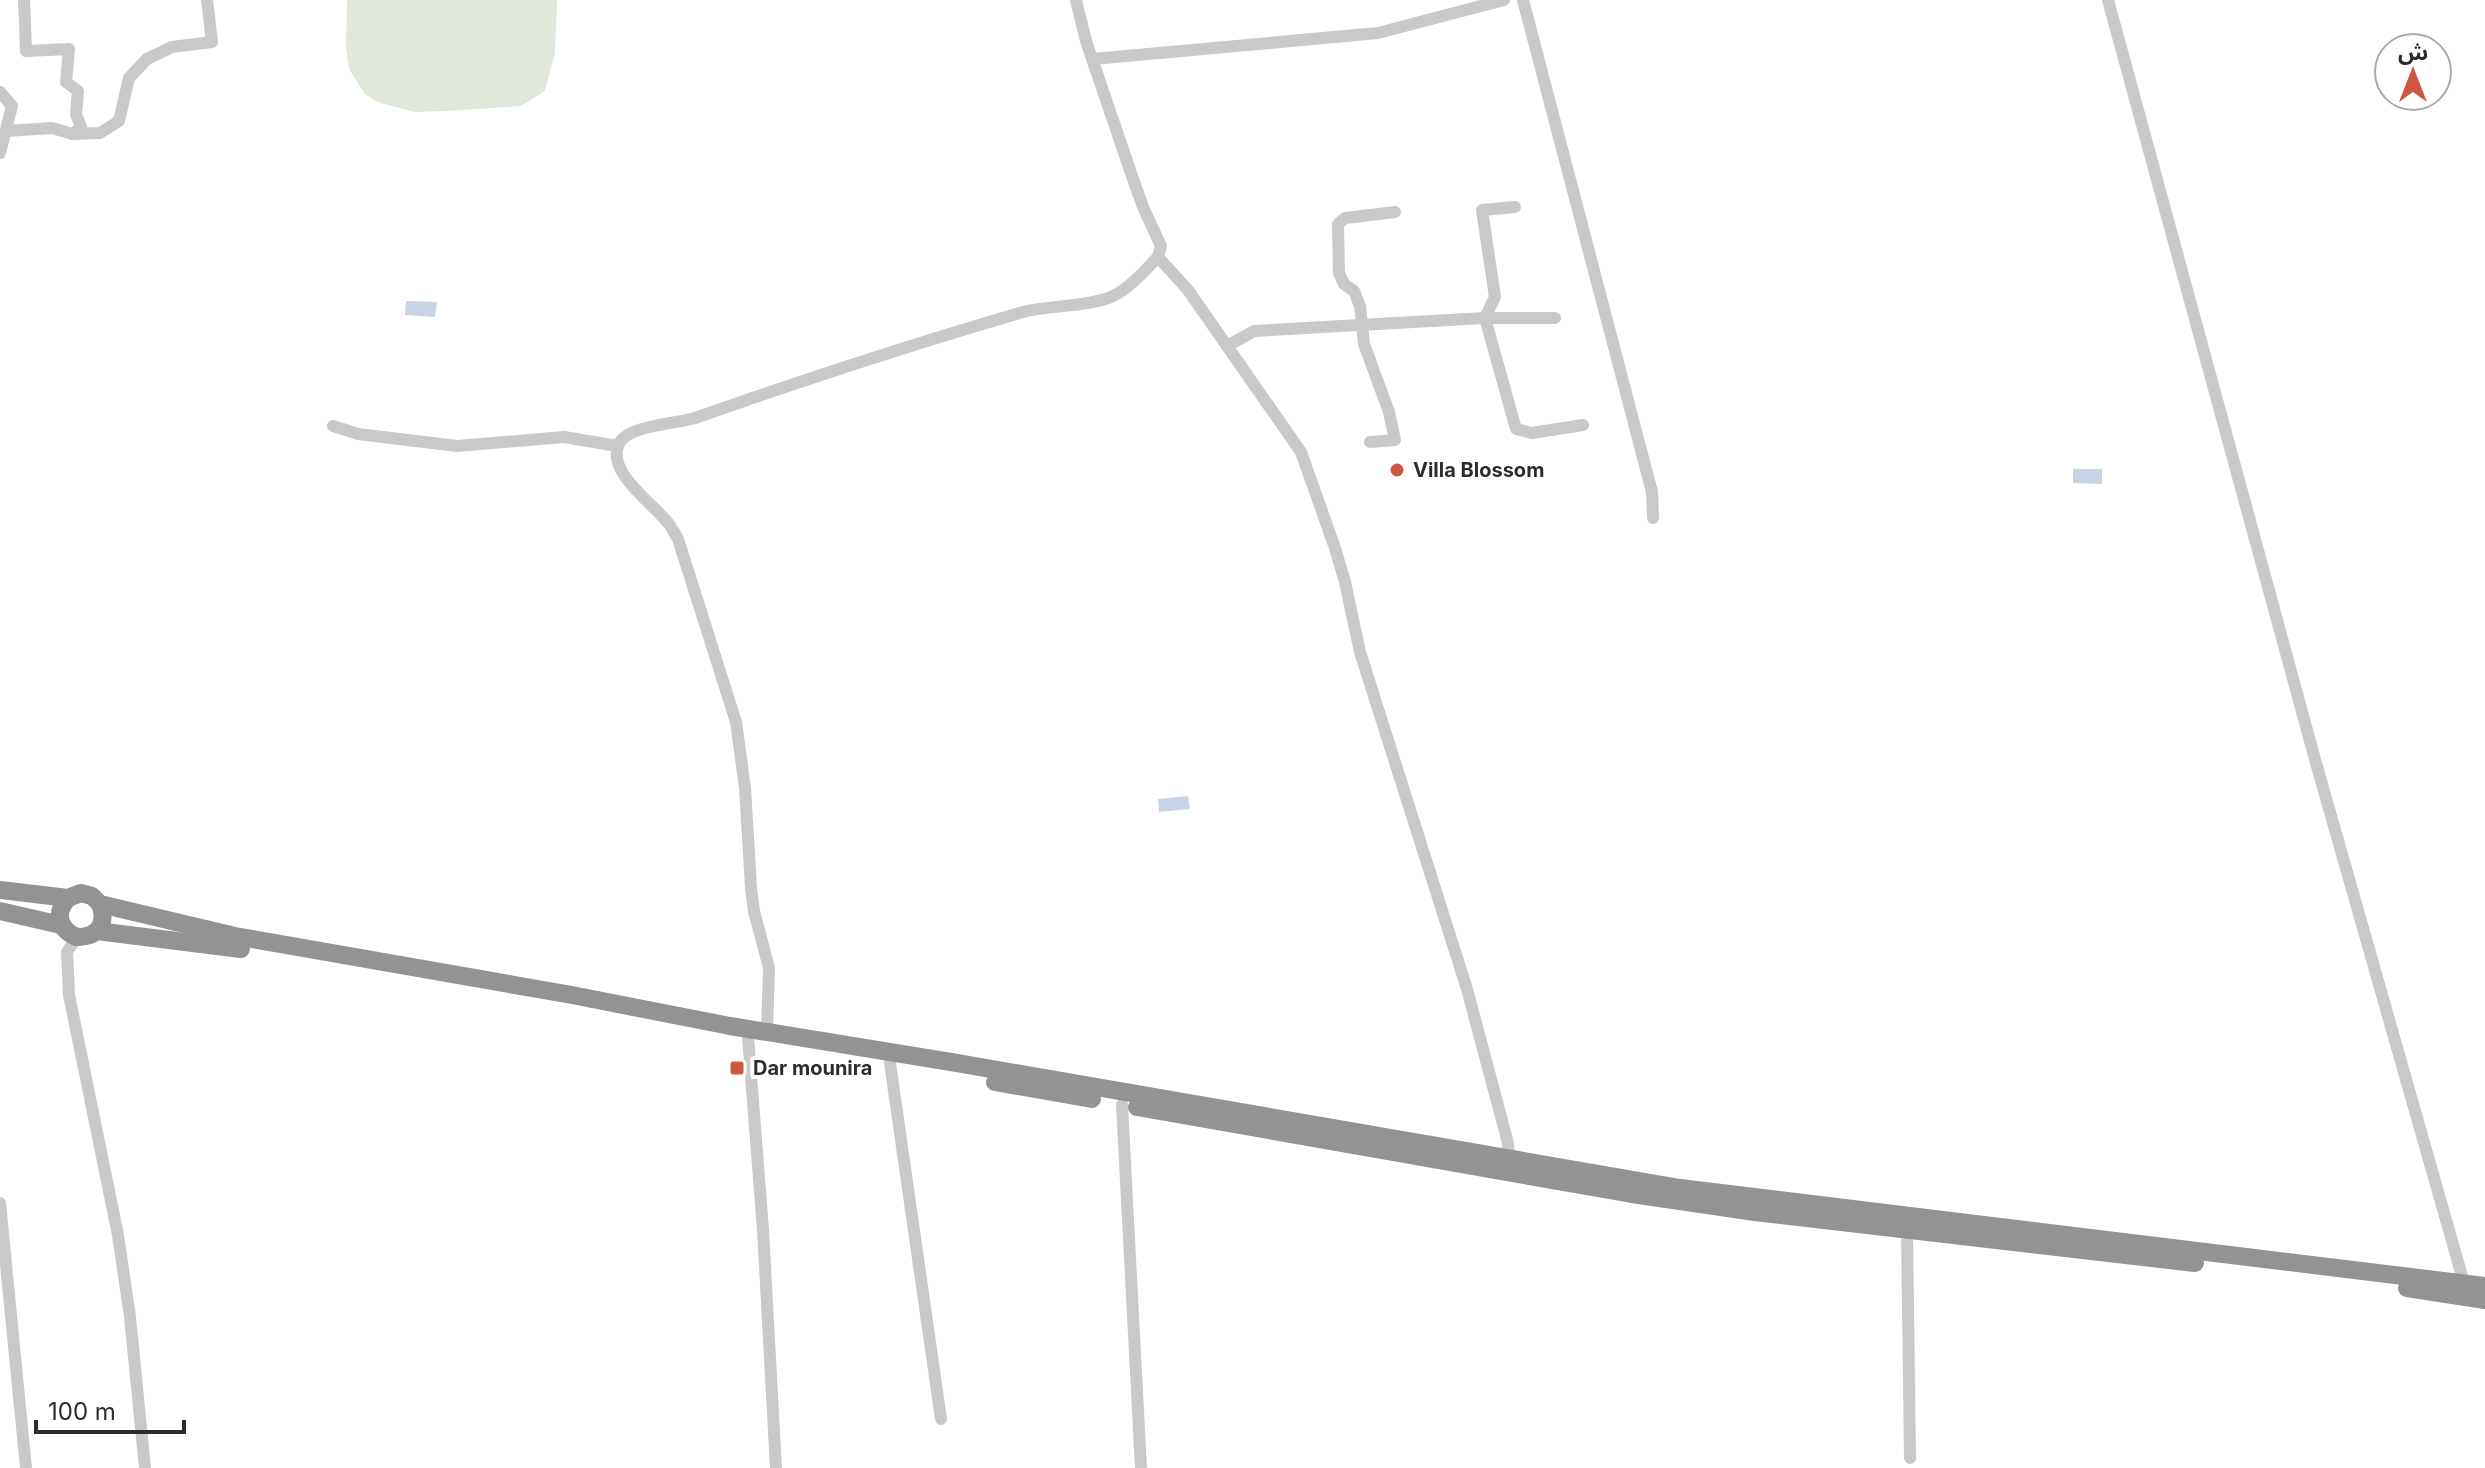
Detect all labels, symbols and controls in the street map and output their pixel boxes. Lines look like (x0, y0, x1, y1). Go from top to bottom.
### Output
north arrow (2373, 32, 2453, 112)
text: ش (2398, 39, 2428, 65)
place label: Villa Blossom (1413, 458, 1544, 482)
marker: Villa Blossom (1388, 461, 1406, 479)
place label: Dar mounira (753, 1056, 872, 1080)
marker: Dar mounira (728, 1059, 746, 1077)
scale bar (36, 1384, 184, 1434)
text: 100 m (48, 1397, 116, 1426)

